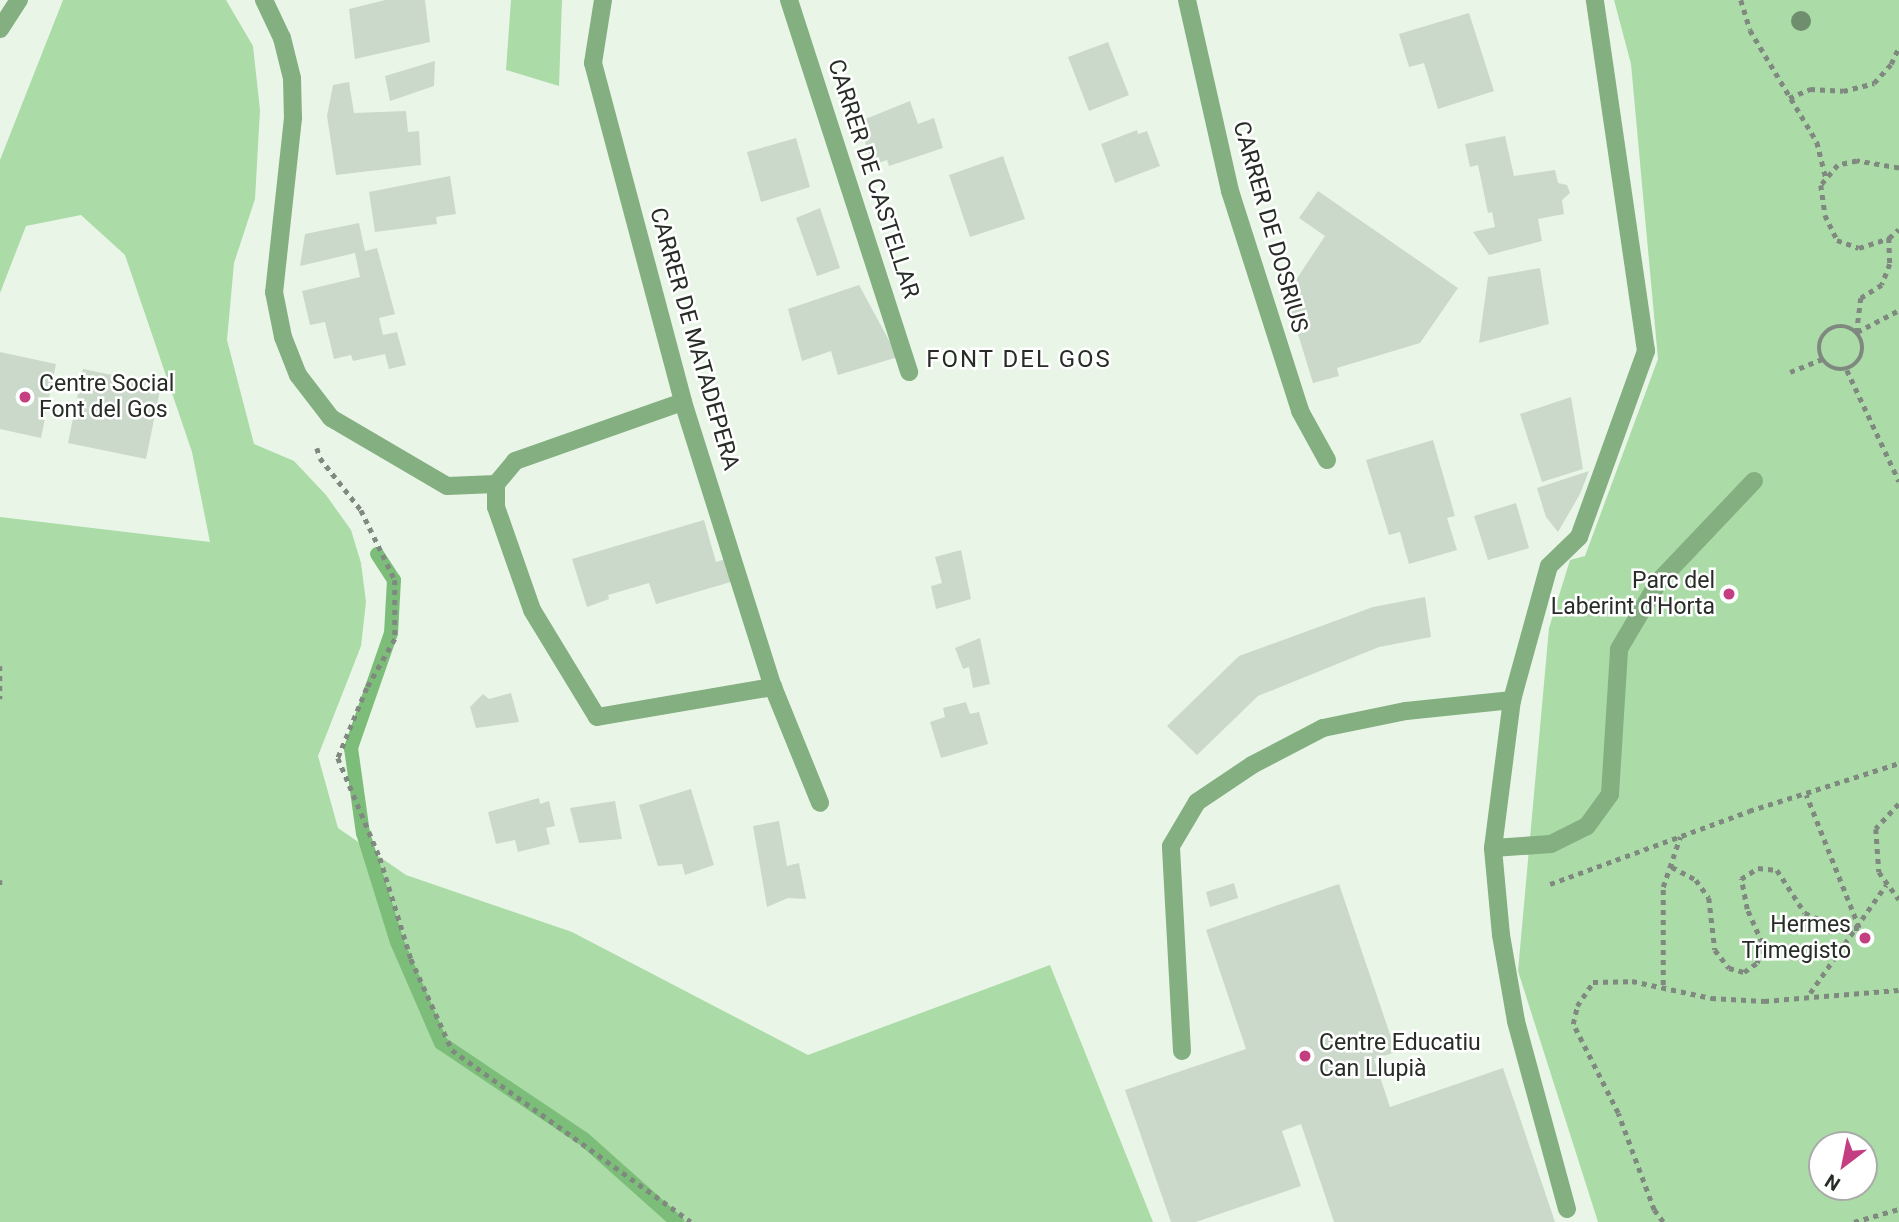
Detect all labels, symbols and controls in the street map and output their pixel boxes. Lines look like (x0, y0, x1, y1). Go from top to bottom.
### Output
street label: CARRER DE CASTELLAR (821, 56, 925, 302)
street label: CARRER DE DOSRIUS (1227, 118, 1313, 336)
street label: CARRER DE MATADEPERA (643, 205, 745, 473)
district label: FONT DEL GOS (927, 346, 1111, 374)
place label: Centre Social Font del Gos (39, 370, 174, 424)
marker: Centre Social Font del Gos (17, 389, 33, 405)
place label: Parc del Laberint d'Horta (1551, 567, 1715, 621)
marker: Parc del Laberint d'Horta (1721, 586, 1737, 602)
place label: Hermes Trimegisto (1742, 911, 1851, 965)
marker: Hermes Trimegisto (1857, 930, 1873, 946)
place label: Centre Educatiu Can Llupià (1319, 1029, 1481, 1083)
marker: Centre Educatiu Can Llupià (1297, 1048, 1313, 1064)
north arrow (1808, 1131, 1878, 1201)
text: N (1821, 1169, 1844, 1196)

